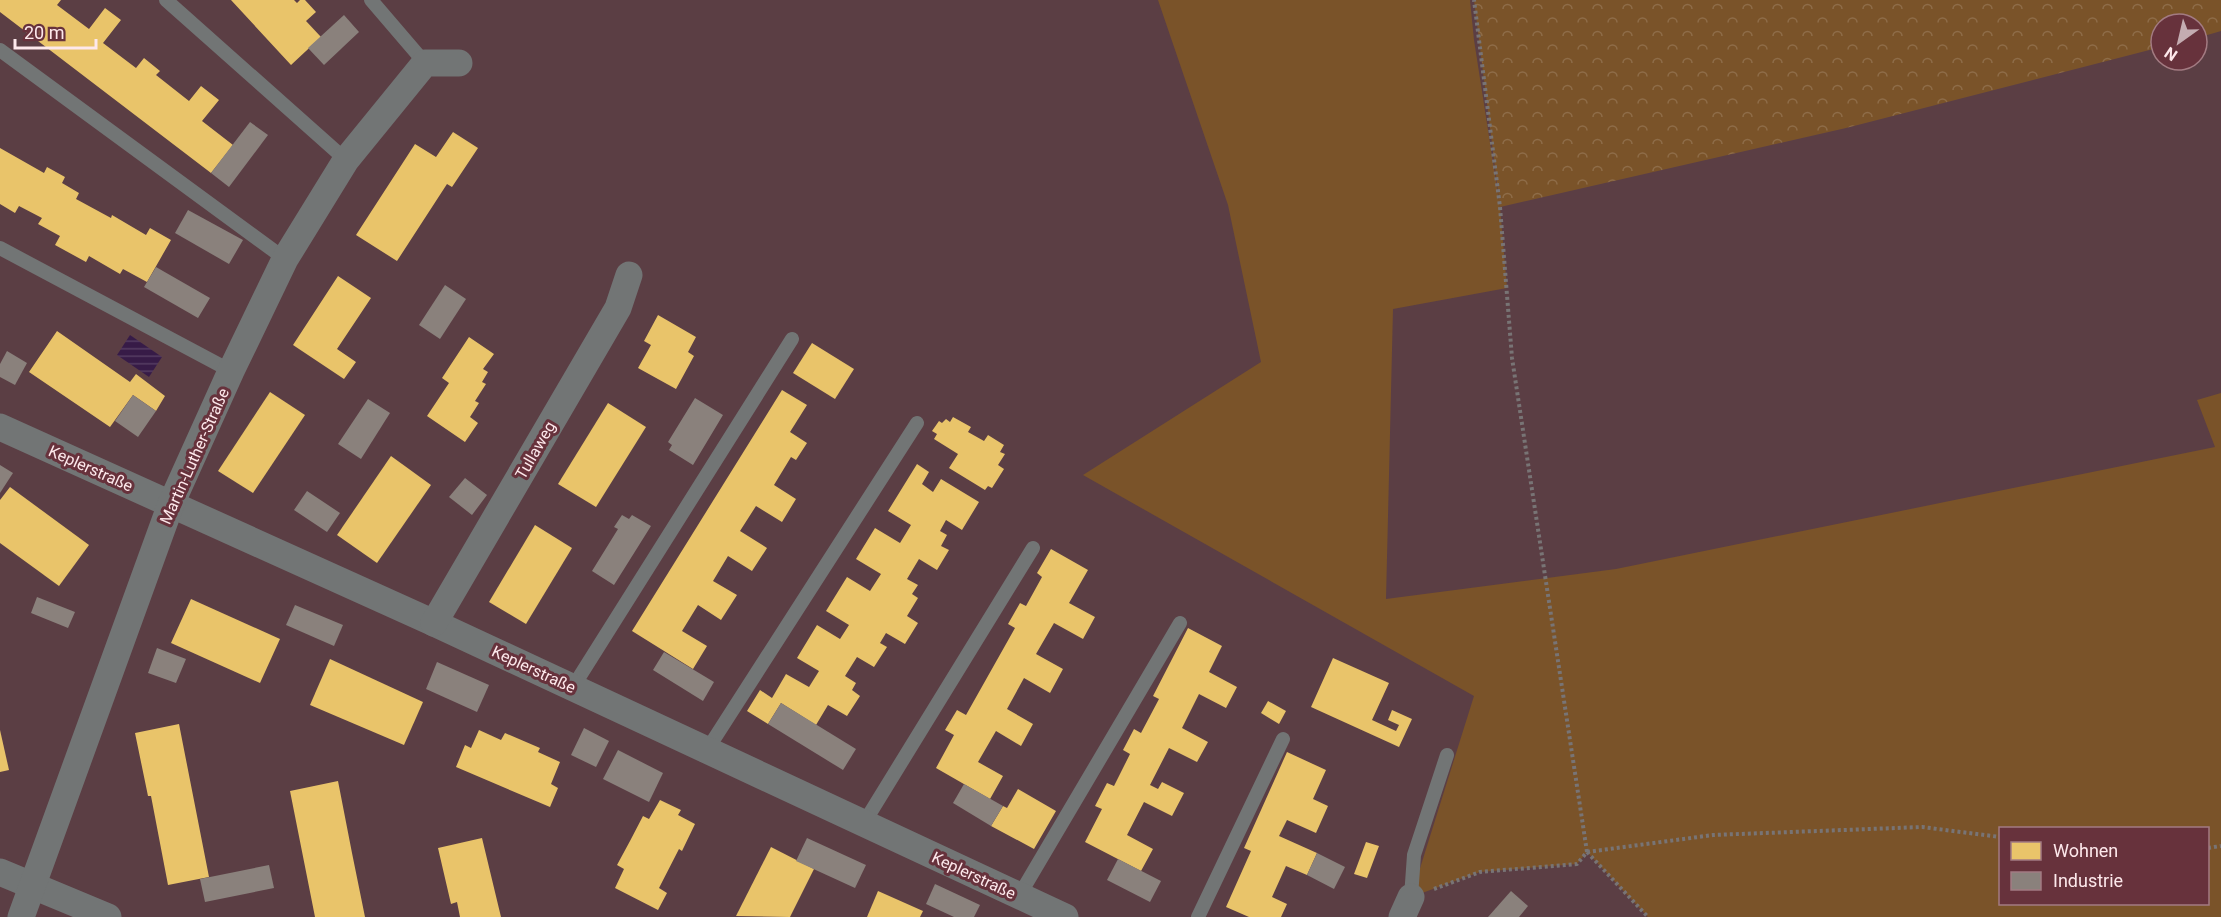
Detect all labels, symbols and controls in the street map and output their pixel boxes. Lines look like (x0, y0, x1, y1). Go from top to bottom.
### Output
scale bar (15, 12, 96, 50)
north arrow (2149, 12, 2209, 72)
text: 20 m (24, 22, 64, 43)
text: N (2161, 43, 2181, 65)
street label: Martin-Luther-Straße (156, 385, 233, 527)
street label: Tullaweg (511, 418, 560, 483)
street label: Keplerstraße (46, 441, 136, 496)
street label: Keplerstraße (489, 642, 579, 697)
legend (1999, 827, 2209, 905)
text: Wohnen (2053, 840, 2118, 861)
street label: Keplerstraße (929, 848, 1019, 903)
text: Industrie (2053, 870, 2123, 891)

